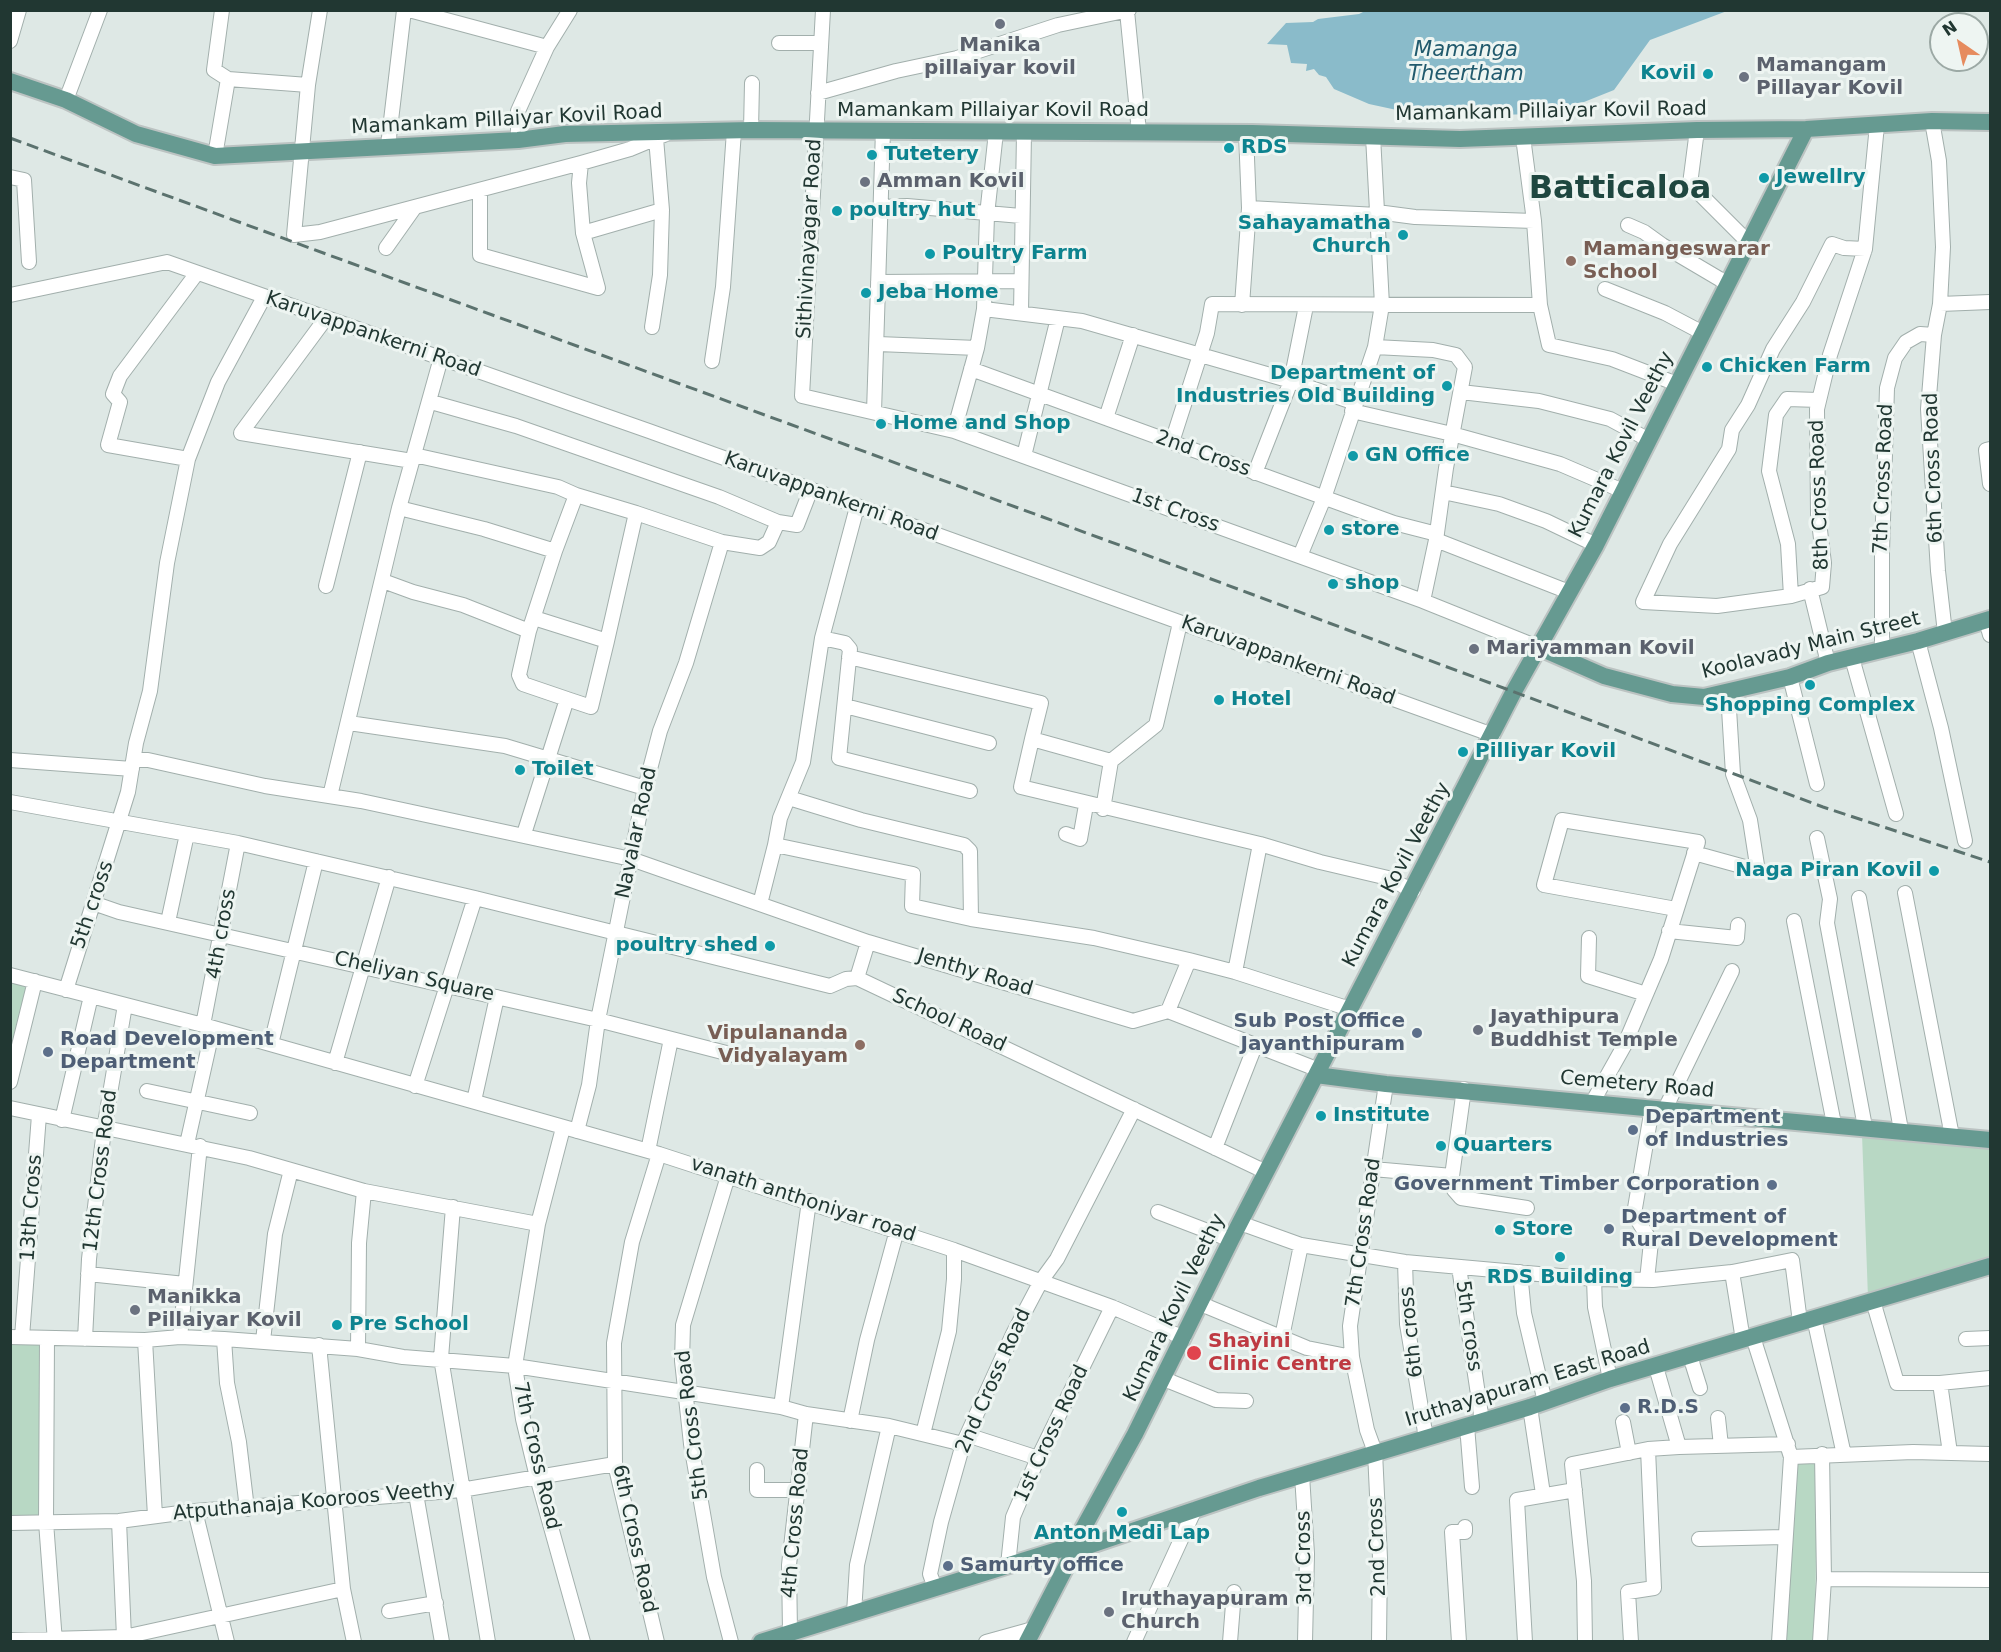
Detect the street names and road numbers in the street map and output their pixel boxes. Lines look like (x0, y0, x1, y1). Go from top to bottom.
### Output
street label: Mamankam Pillaiyar Kovil Road (1395, 97, 1707, 127)
street label: Mamankam Pillaiyar Kovil Road (837, 99, 1149, 123)
street label: Mamankam Pillaiyar Kovil Road (351, 100, 663, 140)
street label: Sithivinayagar Road (793, 138, 827, 340)
street label: Karuvappankerni Road (262, 287, 484, 383)
street label: Kumara Kovil Veethy (1565, 348, 1679, 542)
street label: 6th Cross Road (1919, 392, 1949, 544)
street label: 7th Cross Road (1869, 403, 1899, 555)
street label: 8th Cross Road (1805, 419, 1835, 571)
street label: 2nd Cross (1152, 426, 1254, 482)
street label: Karuvappankerni Road (721, 447, 941, 547)
street label: 1st Cross (1128, 484, 1222, 538)
street label: Koolavady Main Street (1699, 607, 1923, 685)
street label: Karuvappankerni Road (1178, 611, 1398, 711)
street label: Navalar Road (611, 765, 663, 901)
street label: Kumara Kovil Veethy (1338, 778, 1456, 972)
street label: 5th cross (67, 858, 119, 952)
street label: 4th cross (202, 887, 242, 981)
street label: Jenthy Road (914, 944, 1036, 1002)
street label: Cheliyan Square (332, 947, 496, 1007)
street label: School Road (888, 984, 1010, 1058)
street label: Cemetery Road (1559, 1066, 1715, 1104)
street label: 12th Cross Road (79, 1088, 123, 1254)
street label: vanath anthoniyar road (687, 1152, 919, 1248)
street label: 13th Cross (16, 1154, 48, 1262)
street label: 7th Cross Road (1342, 1157, 1386, 1309)
street label: Kumara Kovil Veethy (1119, 1210, 1231, 1406)
street label: 5th cross (1450, 1279, 1486, 1373)
street label: 6th cross (1395, 1285, 1429, 1379)
street label: 2nd Cross Road (951, 1305, 1037, 1457)
street label: Iruthayapuram East Road (1403, 1335, 1653, 1433)
street label: 5th Cross Road (672, 1349, 714, 1501)
street label: 1st Cross Road (1010, 1362, 1094, 1506)
street label: 7th Cross Road (507, 1380, 565, 1532)
street label: 4th Cross Road (777, 1447, 815, 1599)
street label: 6th Cross Road (607, 1463, 661, 1615)
street label: Atputhanaja Kooroos Veethy (172, 1478, 456, 1526)
street label: 2nd Cross (1364, 1497, 1392, 1597)
street label: 3rd Cross (1292, 1511, 1318, 1605)

